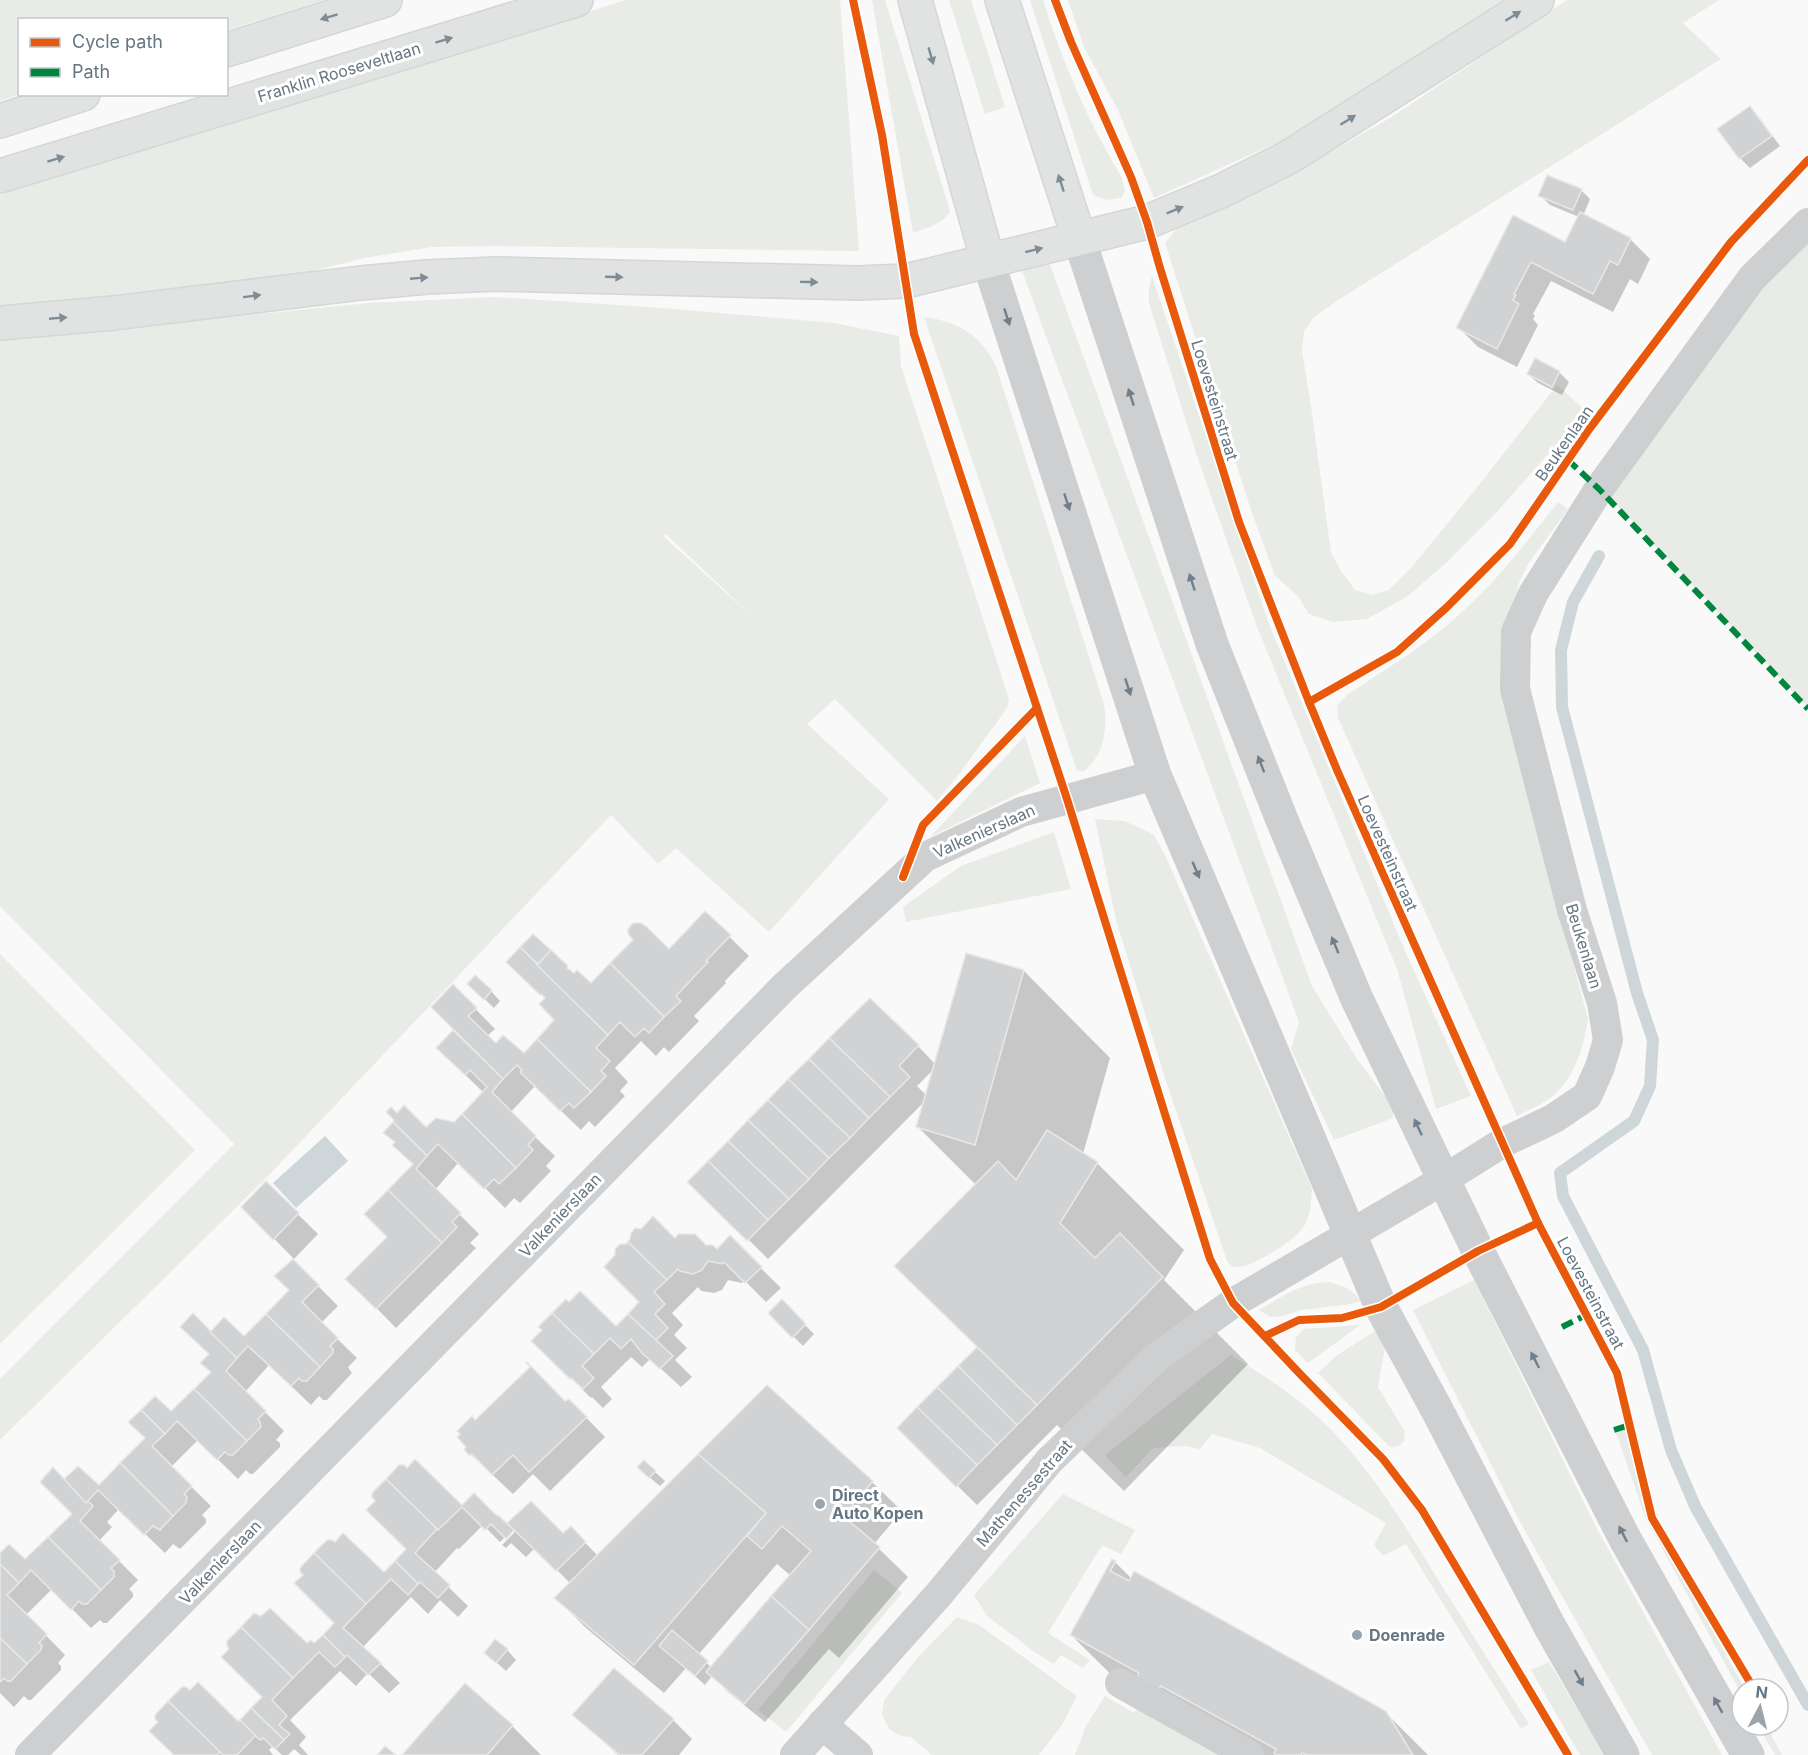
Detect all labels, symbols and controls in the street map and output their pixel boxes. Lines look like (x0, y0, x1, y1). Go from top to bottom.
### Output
one-way arrow (1504, 10, 1521, 21)
one-way arrow (320, 13, 338, 23)
legend (18, 18, 228, 96)
text: Cycle path (72, 31, 163, 52)
one-way arrow (435, 35, 453, 44)
street label: Franklin Rooseveltlaan (255, 38, 423, 106)
one-way arrow (927, 47, 936, 65)
text: Path (72, 61, 110, 82)
one-way arrow (1339, 114, 1356, 125)
one-way arrow (47, 154, 65, 163)
one-way arrow (1056, 174, 1065, 192)
one-way arrow (1167, 205, 1185, 215)
one-way arrow (1025, 244, 1043, 254)
one-way arrow (604, 272, 623, 282)
one-way arrow (410, 273, 429, 283)
one-way arrow (799, 277, 818, 287)
one-way arrow (243, 291, 262, 301)
one-way arrow (1002, 308, 1012, 326)
one-way arrow (49, 313, 68, 323)
street label: Loevesteinstraat (1187, 337, 1243, 463)
one-way arrow (1126, 388, 1135, 406)
street label: Beukenlaan (1531, 401, 1597, 485)
one-way arrow (1063, 493, 1072, 511)
one-way arrow (1187, 573, 1196, 591)
one-way arrow (1124, 678, 1133, 696)
one-way arrow (1256, 755, 1265, 773)
street label: Loevesteinstraat (1353, 792, 1423, 914)
street label: Valkenierslaan (930, 800, 1038, 862)
one-way arrow (1191, 861, 1201, 879)
street label: Beukenlaan (1562, 901, 1606, 991)
one-way arrow (1330, 935, 1340, 953)
one-way arrow (1414, 1118, 1423, 1135)
street label: Valkenierslaan (515, 1169, 605, 1261)
street label: Loevesteinstraat (1553, 1233, 1629, 1353)
one-way arrow (1530, 1352, 1540, 1369)
street label: Mathenessestraat (972, 1435, 1076, 1551)
place label: Direct Auto Kopen (832, 1485, 923, 1523)
marker: Direct Auto Kopen (813, 1497, 827, 1511)
street label: Valkenierslaan (175, 1516, 265, 1608)
one-way arrow (1618, 1526, 1628, 1543)
place label: Doenrade (1369, 1625, 1445, 1645)
marker: Doenrade (1350, 1628, 1364, 1642)
one-way arrow (1574, 1670, 1584, 1687)
north arrow (1730, 1677, 1790, 1737)
text: N (1755, 1681, 1769, 1703)
one-way arrow (1713, 1696, 1723, 1713)

